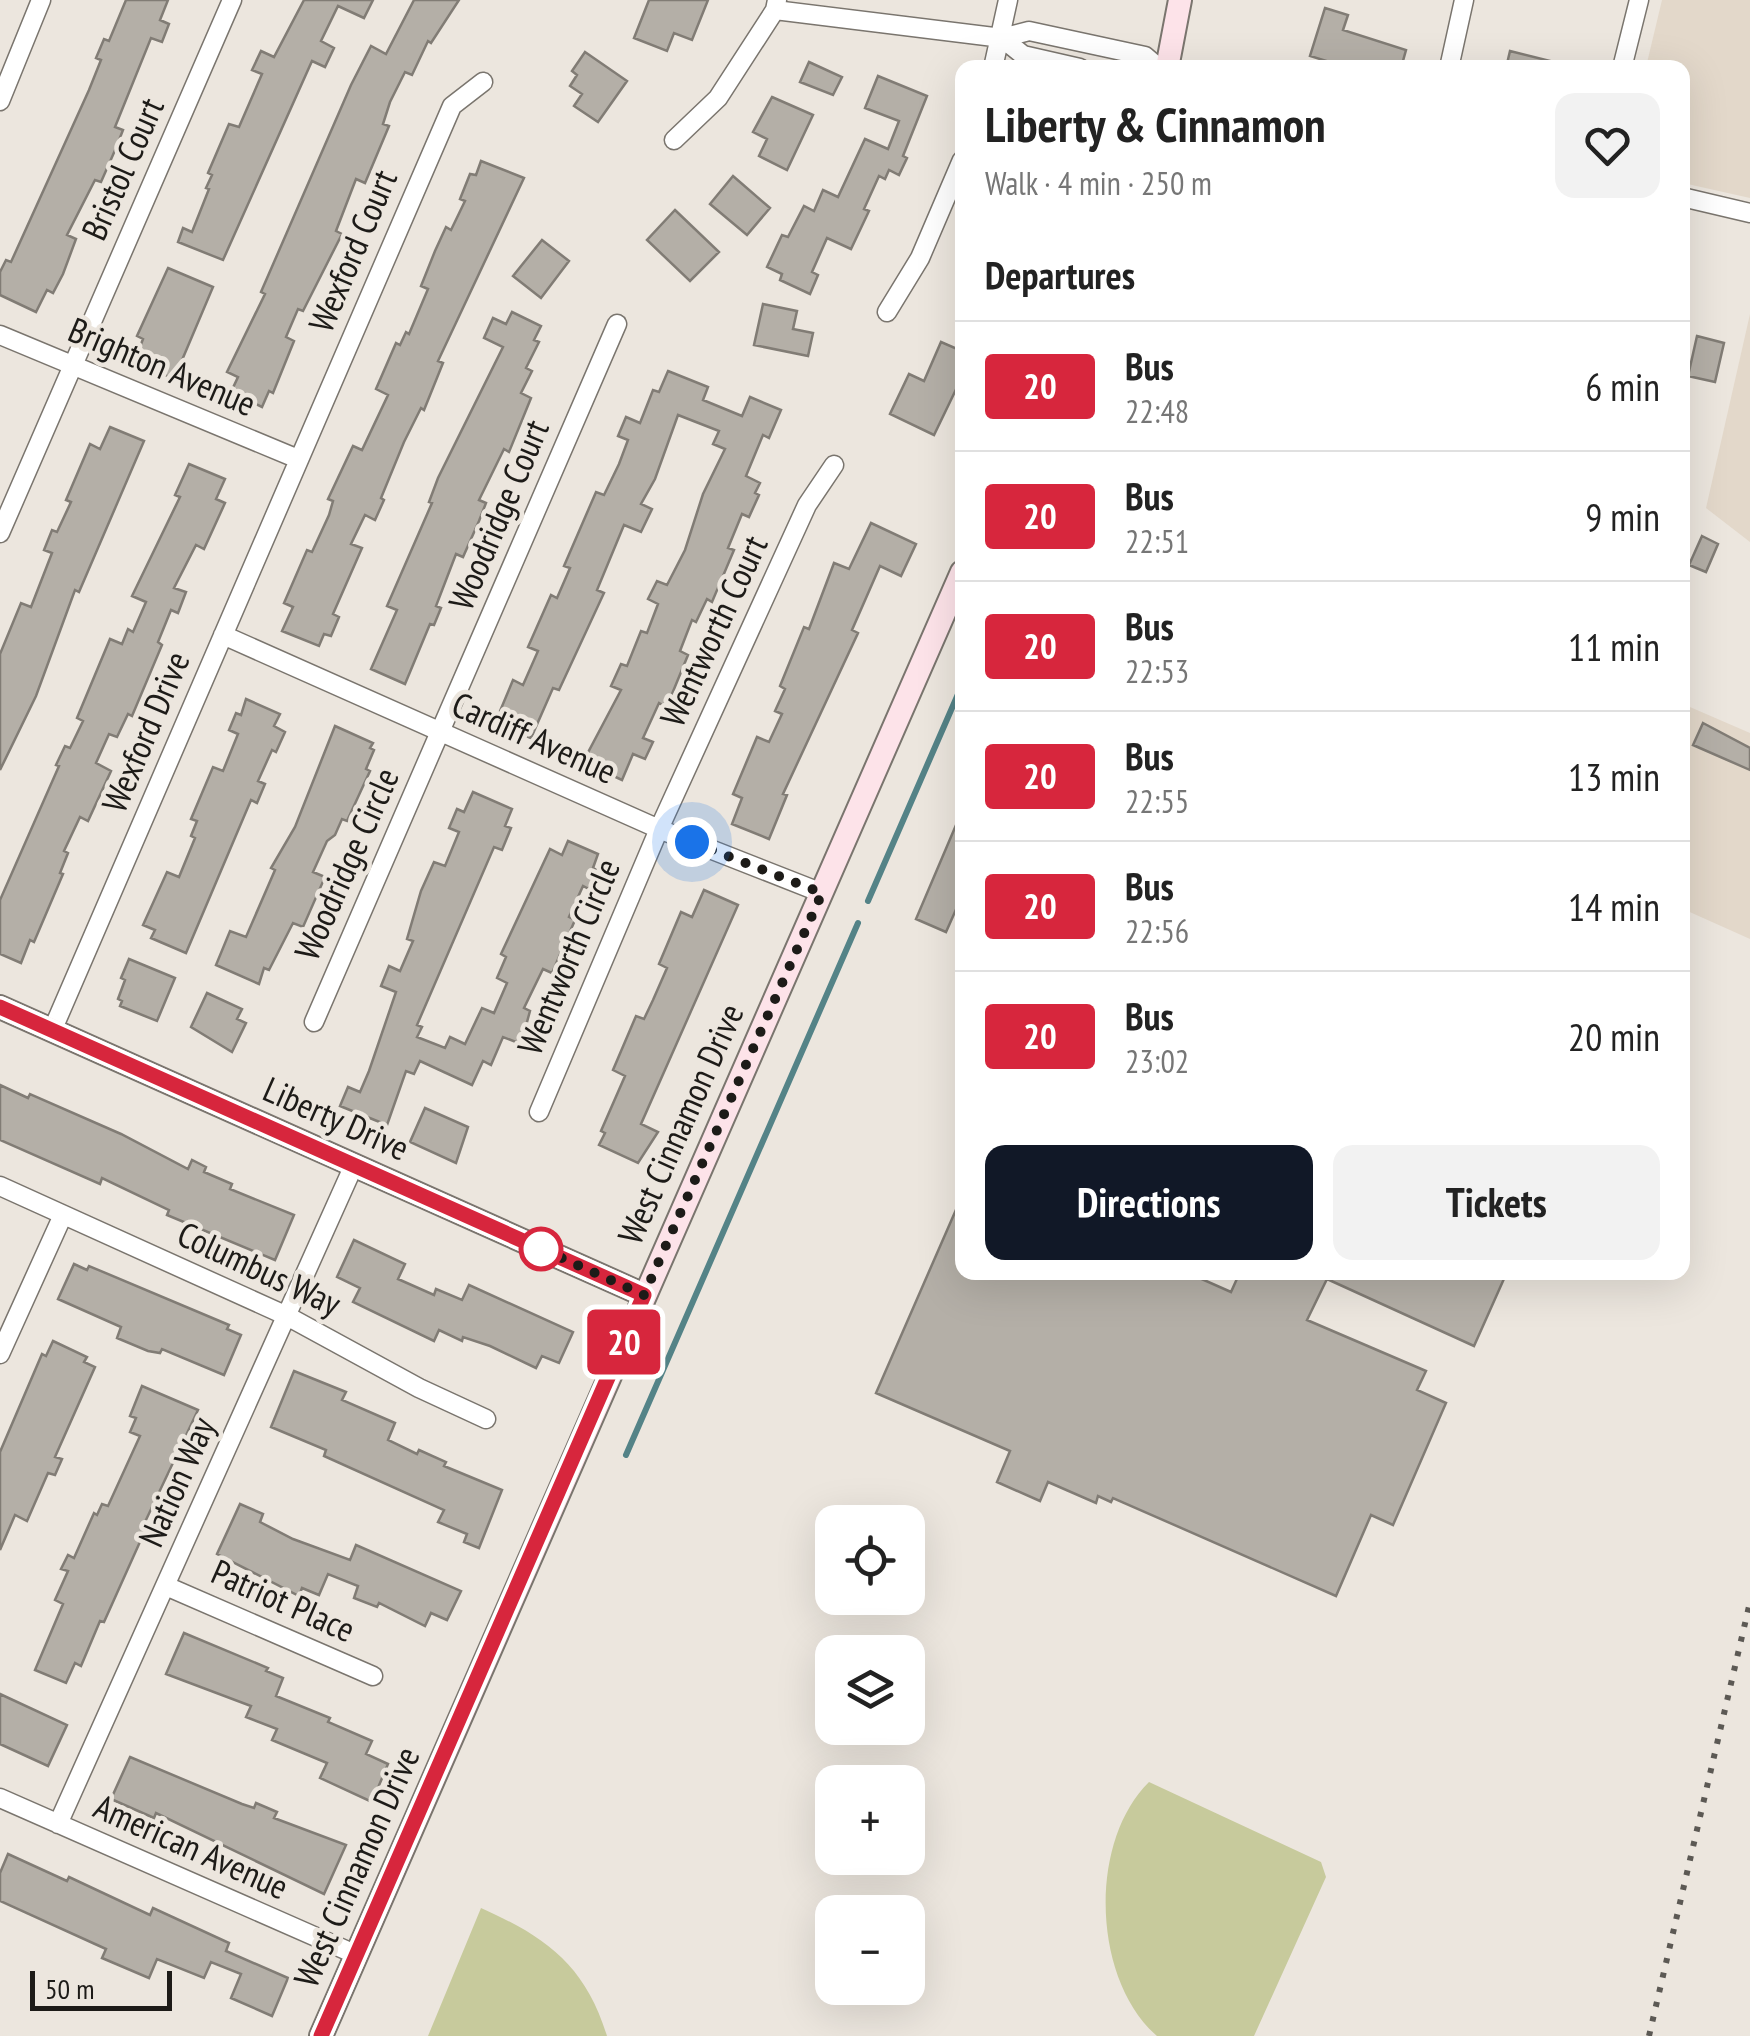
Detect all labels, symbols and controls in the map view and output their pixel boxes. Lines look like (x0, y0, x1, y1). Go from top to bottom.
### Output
street label: Bristol Court (70, 90, 174, 247)
text: Liberty & Cinnamon (985, 93, 1326, 155)
button: heart (1555, 93, 1660, 198)
street label: Wexford Court (297, 162, 407, 339)
text: Walk · 4 min · 250 m (985, 162, 1212, 204)
text: Departures (985, 250, 1135, 299)
street label: Brighton Avenue (62, 306, 263, 426)
text: Bus (1125, 341, 1174, 390)
text: 6 min (1585, 362, 1660, 411)
text: 20 (1023, 363, 1057, 409)
text: 22:48 (1125, 390, 1189, 432)
street label: Woodridge Court (437, 412, 559, 617)
text: Bus (1125, 471, 1174, 520)
text: 9 min (1585, 492, 1660, 541)
text: 20 (1023, 493, 1057, 539)
text: 22:51 (1125, 520, 1189, 562)
street label: Wentworth Court (649, 527, 778, 733)
text: Bus (1125, 601, 1174, 650)
text: 11 min (1568, 622, 1660, 671)
text: 20 (1023, 623, 1057, 669)
street label: Wexford Drive (91, 644, 199, 819)
text: 22:53 (1125, 650, 1189, 692)
street label: Cardiff Avenue (445, 681, 624, 794)
text: Bus (1125, 731, 1174, 780)
text: 13 min (1568, 752, 1660, 801)
text: 20 (1023, 753, 1057, 799)
street label: Woodridge Circle (283, 760, 409, 967)
text: 22:55 (1125, 780, 1189, 822)
your location (667, 817, 717, 867)
street label: Wentworth Circle (506, 852, 630, 1061)
text: Bus (1125, 861, 1174, 910)
text: 14 min (1568, 882, 1660, 931)
text: 20 (1023, 883, 1057, 929)
text: 22:56 (1125, 910, 1189, 952)
text: Bus (1125, 991, 1174, 1040)
street label: West Cinnamon Drive (607, 996, 754, 1251)
text: 20 min (1568, 1012, 1660, 1061)
text: 20 (1023, 1013, 1057, 1059)
text: 23:02 (1125, 1040, 1189, 1082)
street label: Liberty Drive (256, 1066, 416, 1171)
button: Directions (985, 1145, 1313, 1260)
button: Tickets (1333, 1145, 1660, 1260)
street label: Columbus Way (170, 1210, 349, 1326)
unlabelled marker (520, 1228, 562, 1270)
line badge: 20 (579, 1310, 669, 1374)
text: 20 (607, 1319, 641, 1365)
street label: Nation Way (127, 1409, 225, 1553)
map controls (815, 1505, 925, 2005)
button: locate (815, 1505, 925, 1615)
street label: Patriot Place (205, 1548, 362, 1652)
button: layers (815, 1635, 925, 1745)
street label: West Cinnamon Drive (283, 1739, 430, 1994)
button: + (815, 1765, 925, 1875)
street label: American Avenue (87, 1783, 296, 1909)
button: − (815, 1895, 925, 2005)
scale bar (30, 1966, 172, 2010)
text: 50 m (45, 1970, 94, 2007)

